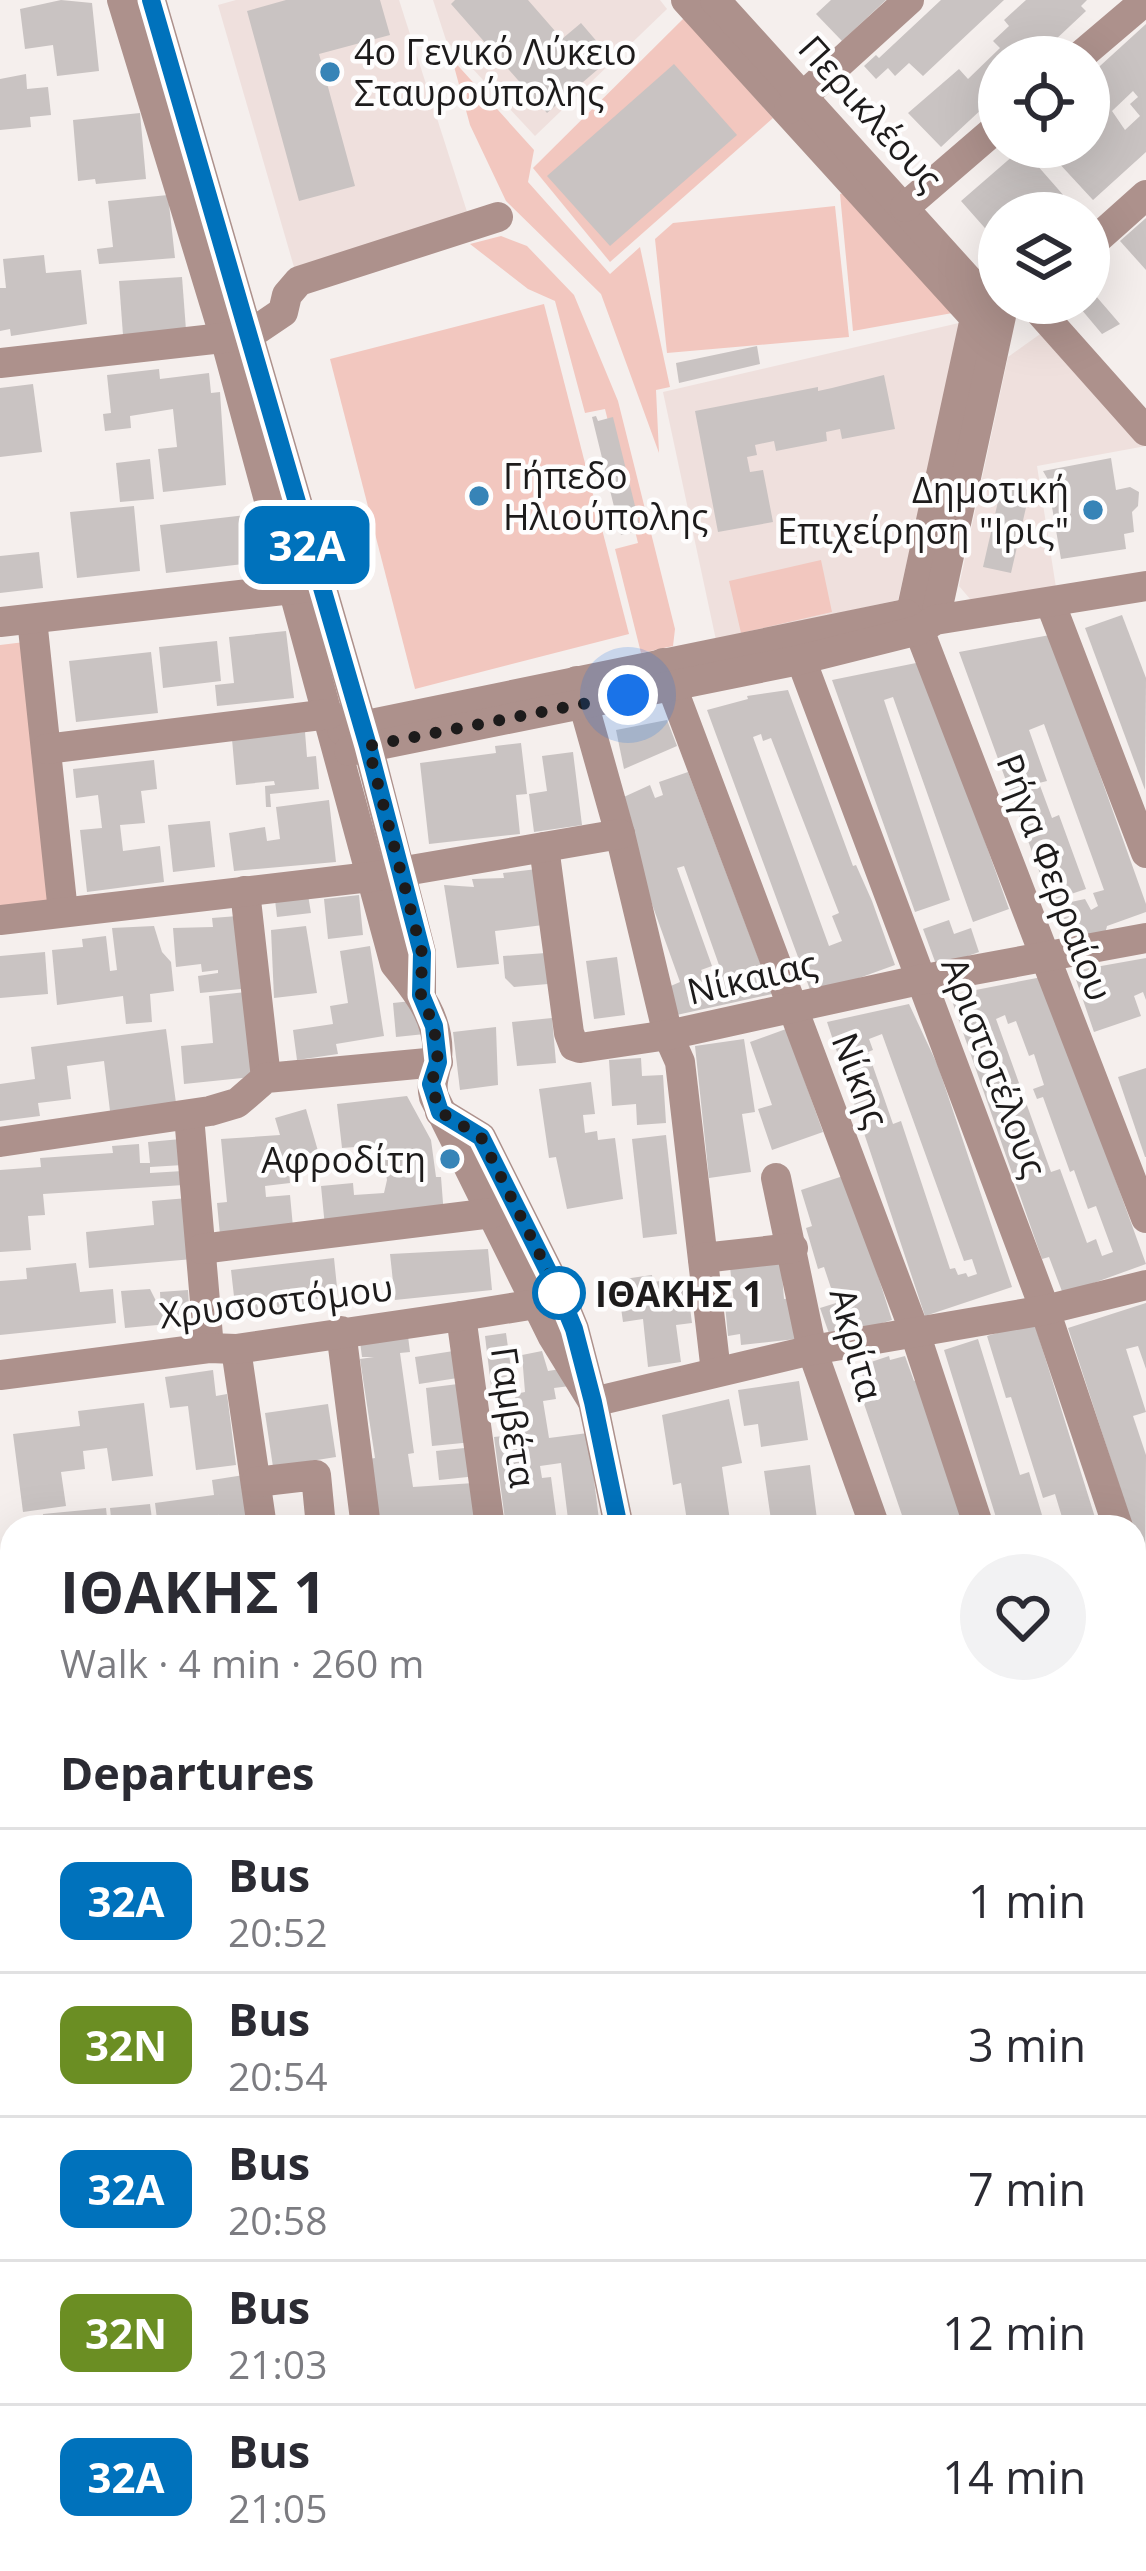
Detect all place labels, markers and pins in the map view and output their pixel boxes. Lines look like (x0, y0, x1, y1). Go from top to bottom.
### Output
place label: 4ο Γενικό Λύκειο Σταυρούπολης (354, 27, 637, 117)
marker: 4ο Γενικό Λύκειο Σταυρούπολης (317, 59, 343, 85)
place label: Γήπεδο Ηλιούπολης (503, 451, 708, 541)
place label: Δημοτική Επιχείρηση "Ιρις" (777, 465, 1069, 555)
marker: Γήπεδο Ηλιούπολης (466, 483, 492, 509)
marker: Δημοτική Επιχείρηση "Ιρις" (1080, 497, 1106, 523)
place label: Αφροδίτη (261, 1135, 426, 1184)
marker: Αφροδίτη (437, 1146, 463, 1172)
marker: ΙΘΑΚΗΣ 1 (534, 1268, 584, 1318)
place label: ΙΘΑΚΗΣ 1 (595, 1269, 763, 1318)

